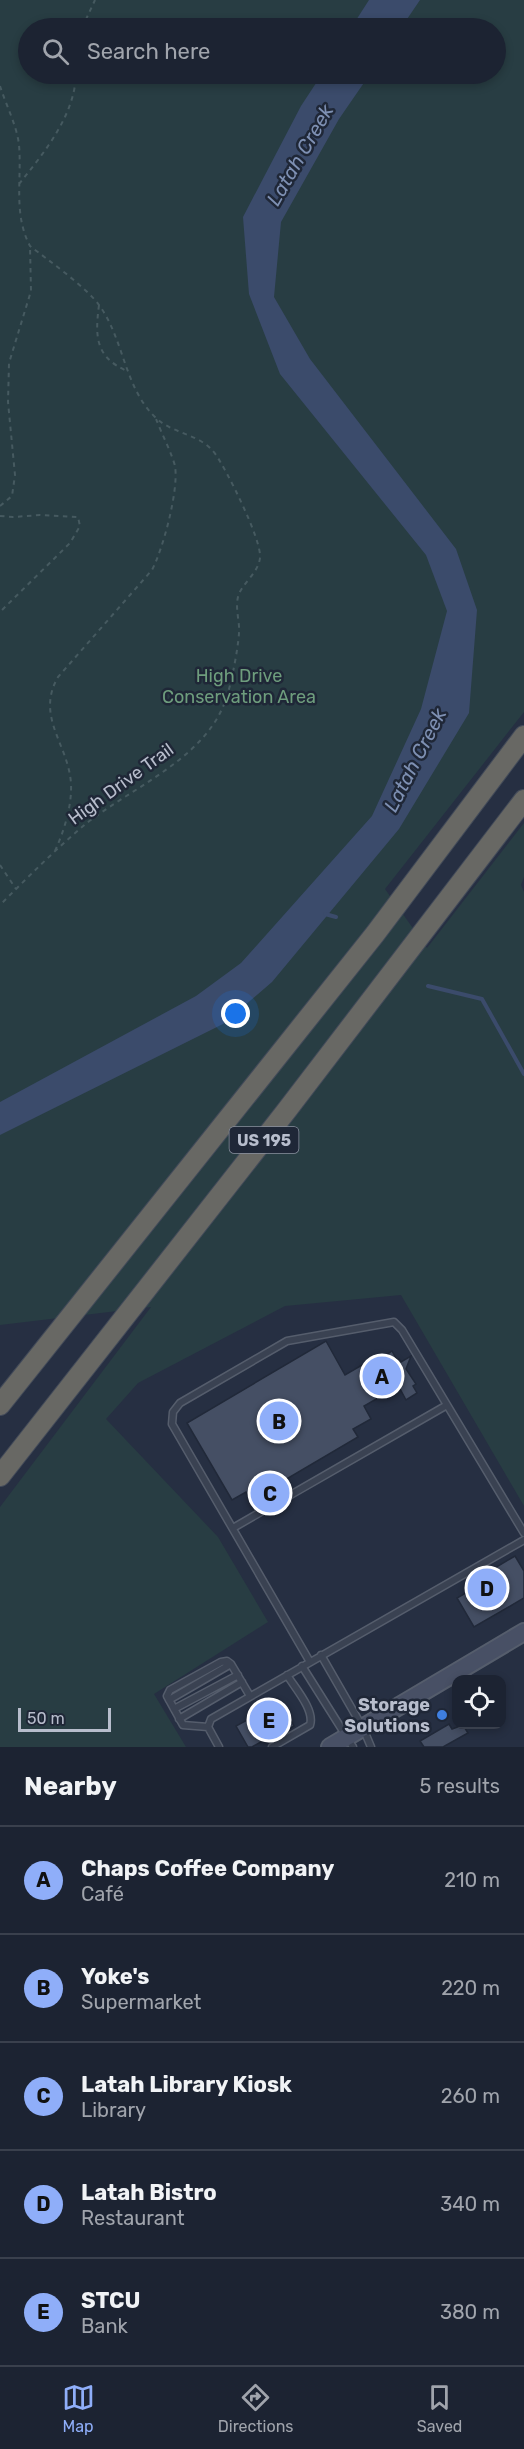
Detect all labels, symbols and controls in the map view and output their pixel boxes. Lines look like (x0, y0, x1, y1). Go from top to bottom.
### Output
search box (18, 18, 506, 84)
icon: search (39, 35, 72, 68)
text: Search here (87, 38, 210, 65)
water label: Latah Creek (261, 100, 339, 210)
park label: High Drive Conservation Area (162, 665, 316, 708)
water label: Latah Creek (379, 704, 452, 816)
street label: High Drive Trail (64, 738, 178, 830)
your location (221, 999, 250, 1028)
road number: US 195 (230, 1127, 298, 1153)
pin: A (362, 1354, 401, 1398)
pin: B (260, 1398, 298, 1444)
pin: C (250, 1470, 290, 1516)
pin: D (468, 1566, 506, 1610)
map controls (452, 1675, 506, 1729)
button: locate (452, 1675, 506, 1729)
place label: Storage Solutions (344, 1694, 430, 1737)
pin: E (250, 1698, 288, 1742)
scale bar (18, 1705, 111, 1732)
marker: Storage Solutions (435, 1708, 449, 1722)
text: 50 m (27, 1709, 65, 1728)
text: Nearby (24, 1771, 117, 1802)
text: 5 results (419, 1774, 500, 1798)
text: Chaps Coffee Company (81, 1855, 334, 1882)
text: A (36, 1868, 51, 1892)
text: 210 m (444, 1868, 500, 1892)
text: Café (81, 1882, 124, 1906)
text: Yoke's (81, 1963, 150, 1990)
text: B (36, 1976, 51, 2000)
text: 220 m (441, 1976, 500, 2000)
text: Supermarket (81, 1990, 201, 2014)
text: Latah Library Kiosk (81, 2071, 292, 2098)
text: C (36, 2084, 51, 2108)
text: 260 m (441, 2084, 500, 2108)
text: Library (81, 2098, 146, 2122)
text: Latah Bistro (81, 2179, 217, 2206)
text: D (36, 2192, 51, 2216)
text: 340 m (440, 2192, 500, 2216)
text: Restaurant (81, 2206, 185, 2230)
text: STCU (81, 2287, 140, 2314)
text: E (37, 2300, 50, 2324)
text: 380 m (440, 2300, 500, 2324)
text: Bank (81, 2314, 128, 2338)
tab: Map (62, 2381, 95, 2436)
tab: Directions (218, 2381, 294, 2436)
tab: Saved (417, 2381, 462, 2436)

